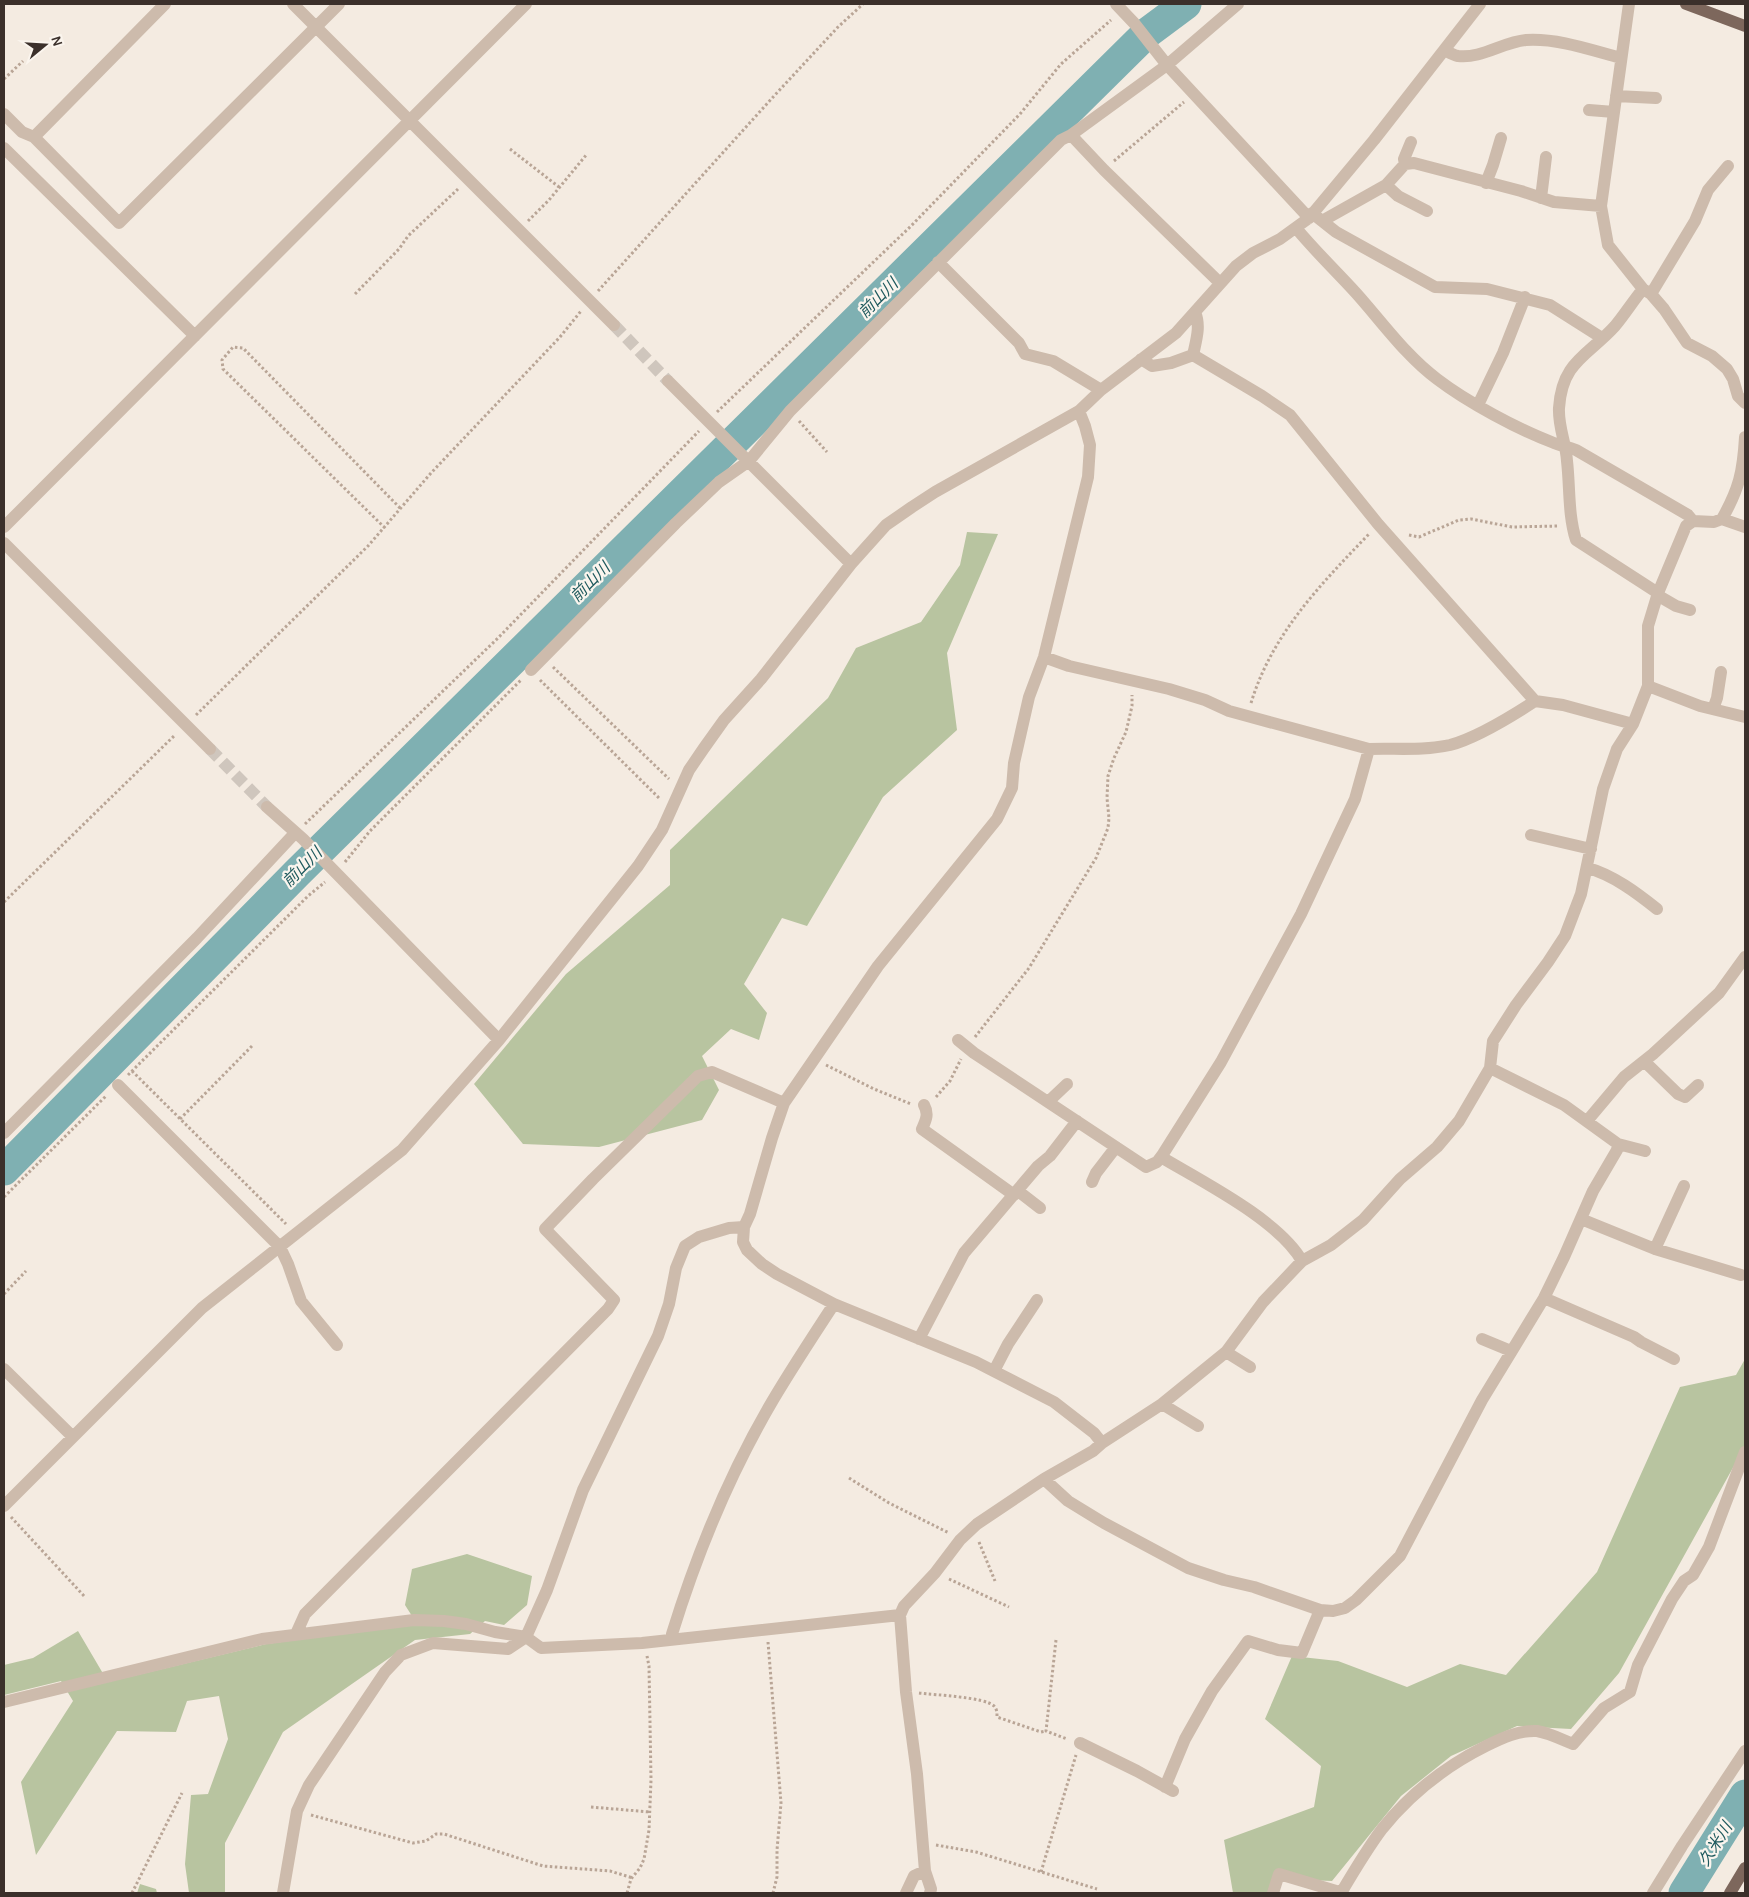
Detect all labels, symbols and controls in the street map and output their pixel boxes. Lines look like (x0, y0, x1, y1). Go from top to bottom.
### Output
north arrow (20, 20, 70, 70)
text: N (47, 34, 67, 49)
water label: 前山川 (854, 273, 903, 322)
water label: 前山川 (566, 557, 615, 606)
water label: 前山川 (278, 842, 327, 891)
water label: 久米川 (1694, 1817, 1737, 1869)

